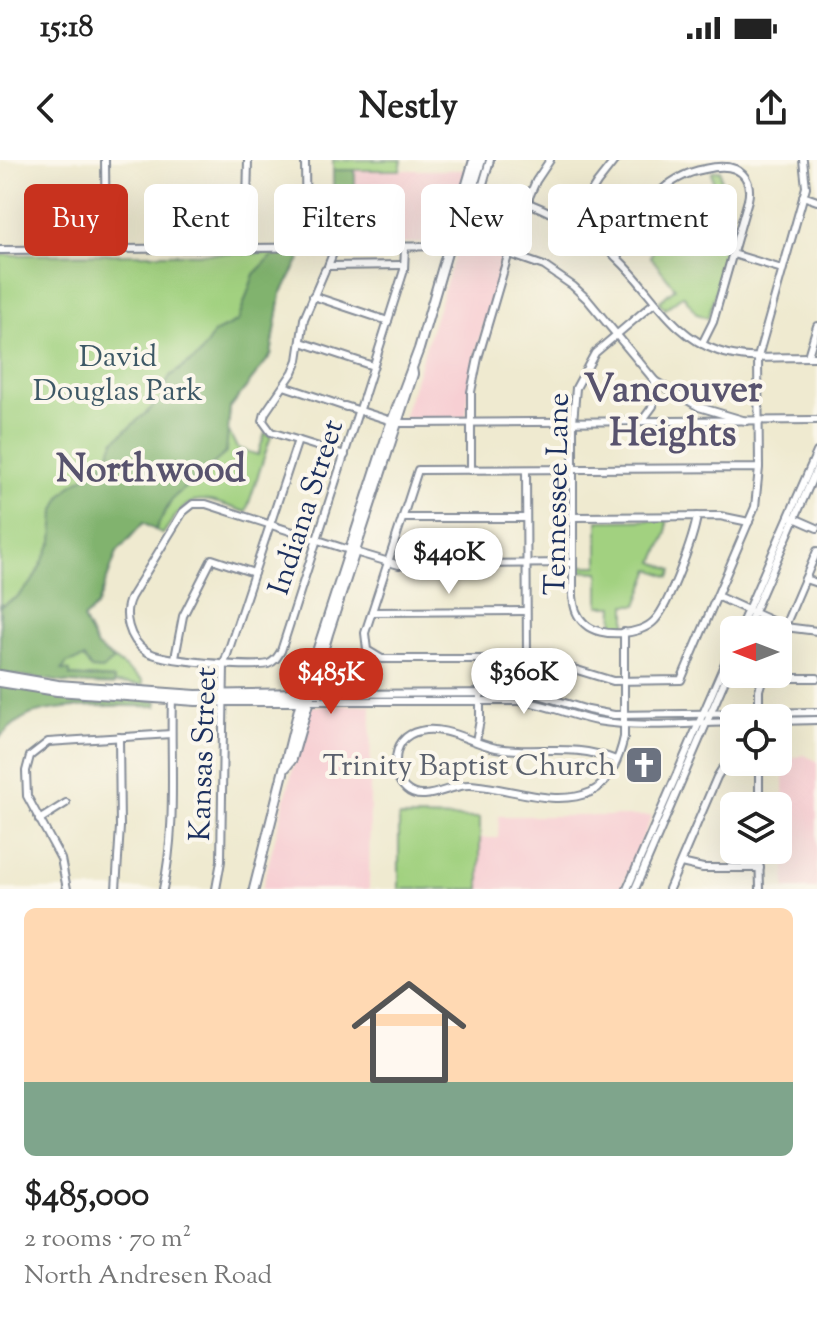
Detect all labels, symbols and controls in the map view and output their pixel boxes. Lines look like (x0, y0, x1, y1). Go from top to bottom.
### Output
text: 15:18 (40, 7, 93, 50)
text: Nestly (359, 82, 458, 134)
icon: back (24, 86, 68, 130)
icon: share (749, 86, 793, 130)
chip: Buy (24, 184, 128, 256)
chip: Rent (144, 184, 258, 256)
chip: Filters (274, 184, 405, 256)
chip: New (421, 184, 532, 256)
chip: Apartment (548, 184, 737, 256)
park label: David Douglas Park (33, 337, 203, 414)
district label: Vancouver Heights (584, 365, 763, 463)
street label: Tennessee Lane (535, 392, 582, 596)
street label: Indiana Street (259, 415, 356, 601)
district label: Northwood (56, 445, 247, 499)
pin: $440K (393, 528, 505, 596)
text: $440K (413, 535, 485, 572)
north arrow (720, 616, 792, 688)
map controls (720, 616, 792, 864)
pin: $485K (275, 648, 387, 716)
pin: $360K (468, 648, 580, 716)
text: $485K (297, 655, 365, 692)
text: $360K (489, 655, 559, 692)
street label: Kansas Street (180, 666, 229, 842)
button: locate (720, 704, 792, 776)
church icon: Trinity Baptist Church (623, 744, 665, 786)
place label: Trinity Baptist Church (323, 746, 616, 789)
button: layers (720, 792, 792, 864)
icon: home (337, 960, 481, 1104)
text: $485,000 (24, 1172, 149, 1221)
text: 2 rooms · 70 m² (24, 1221, 191, 1258)
text: North Andresen Road (24, 1258, 272, 1295)

